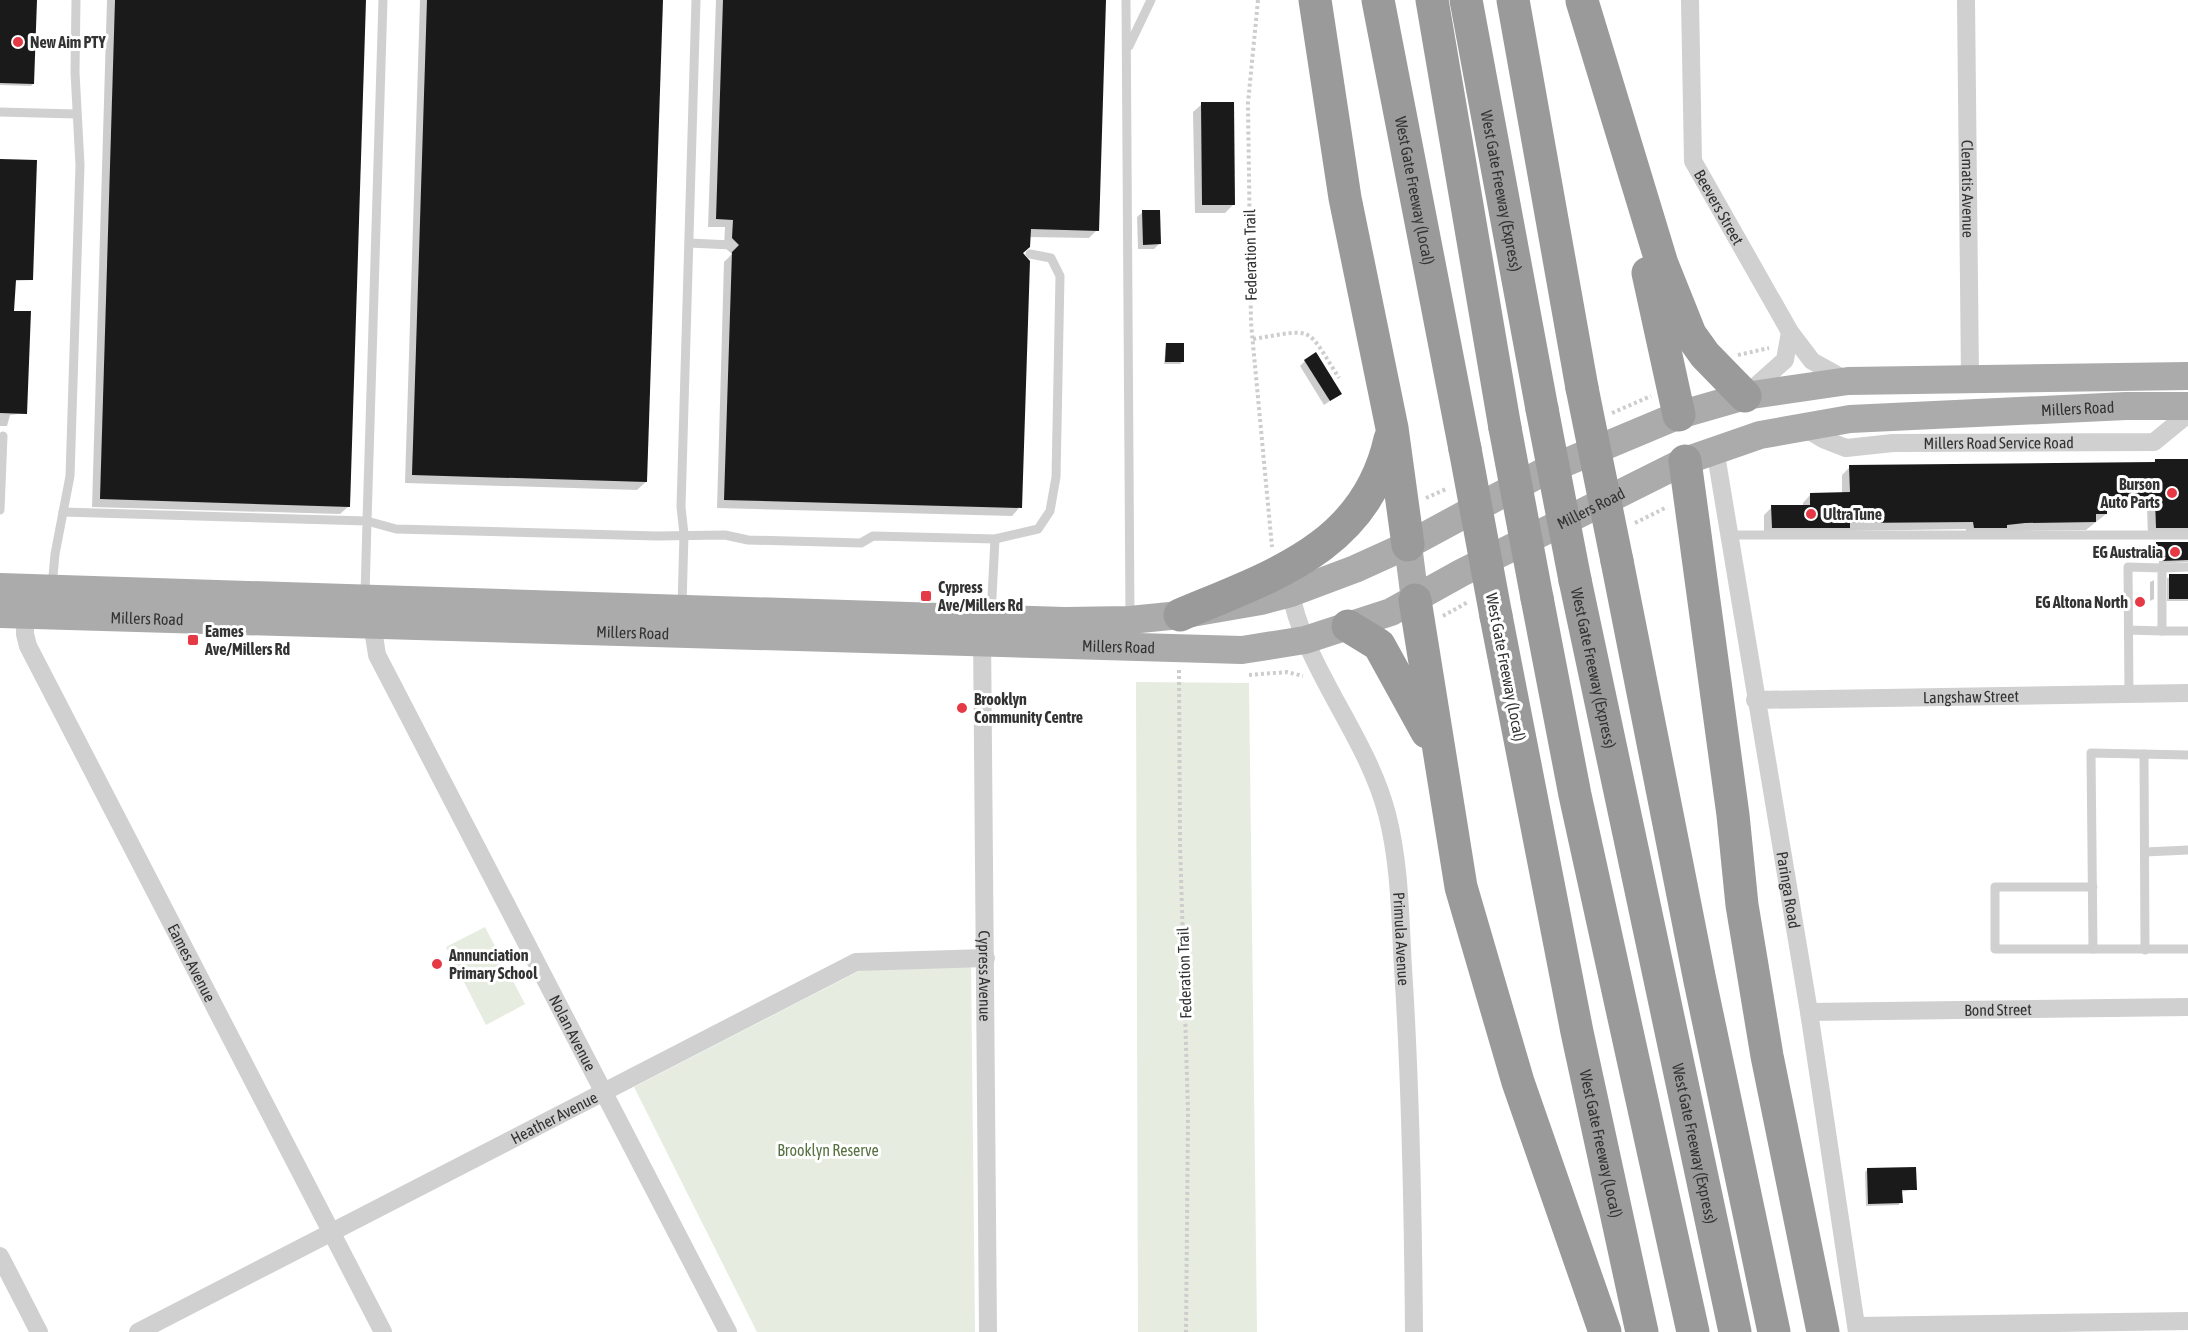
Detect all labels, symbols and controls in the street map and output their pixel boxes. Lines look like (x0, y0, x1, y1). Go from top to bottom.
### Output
place label: New Aim PTY (30, 33, 106, 51)
marker: New Aim PTY (11, 35, 25, 49)
street label: West Gate Freeway (Express) (1478, 109, 1525, 273)
street label: West Gate Freeway (Local) (1392, 115, 1438, 266)
street label: Clematis Avenue (1958, 140, 1978, 238)
street label: Beevers Street (1691, 166, 1748, 248)
street label: Federation Trail (1240, 208, 1260, 301)
street label: Millers Road (2041, 398, 2115, 419)
street label: Millers Road Service Road (1923, 433, 2074, 452)
place label: Burson Auto Parts (2099, 475, 2160, 511)
street label: Millers Road (1554, 484, 1628, 533)
marker: Burson Auto Parts (2165, 486, 2179, 500)
place label: UltraTune (1823, 505, 1882, 523)
marker: UltraTune (1804, 507, 1818, 521)
place label: EG Australia (2092, 543, 2163, 561)
marker: EG Australia (2168, 545, 2182, 559)
place label: Cypress Ave/Millers Rd (937, 578, 1023, 614)
street label: West Gate Freeway (Express) (1568, 586, 1620, 750)
marker: Cypress Ave/Millers Rd (919, 589, 933, 603)
street label: West Gate Freeway (Local) (1482, 591, 1529, 743)
place label: EG Altona North (2035, 593, 2128, 611)
marker: EG Altona North (2133, 595, 2147, 609)
street label: Millers Road (110, 608, 184, 628)
place label: Eames Ave/Millers Rd (204, 622, 290, 658)
street label: Millers Road (596, 622, 670, 642)
marker: Eames Ave/Millers Rd (186, 633, 200, 647)
street label: Millers Road (1082, 636, 1155, 656)
street label: Langshaw Street (1923, 687, 2020, 707)
place label: Brooklyn Community Centre (974, 690, 1083, 726)
marker: Brooklyn Community Centre (955, 701, 969, 715)
street label: Paringa Road (1773, 850, 1804, 930)
street label: Primula Avenue (1390, 891, 1413, 986)
street label: Eames Avenue (164, 921, 219, 1005)
street label: Federation Trail (1173, 926, 1195, 1019)
street label: Cypress Avenue (975, 930, 994, 1022)
place label: Annunciation Primary School (448, 946, 538, 982)
marker: Annunciation Primary School (430, 957, 444, 971)
street label: Nolan Avenue (546, 992, 600, 1074)
street label: Bond Street (1964, 1000, 2032, 1019)
street label: West Gate Freeway (Express) (1669, 1062, 1721, 1226)
street label: West Gate Freeway (Local) (1576, 1068, 1626, 1219)
street label: Heather Avenue (508, 1088, 600, 1147)
park label: Brooklyn Reserve (777, 1141, 879, 1160)

